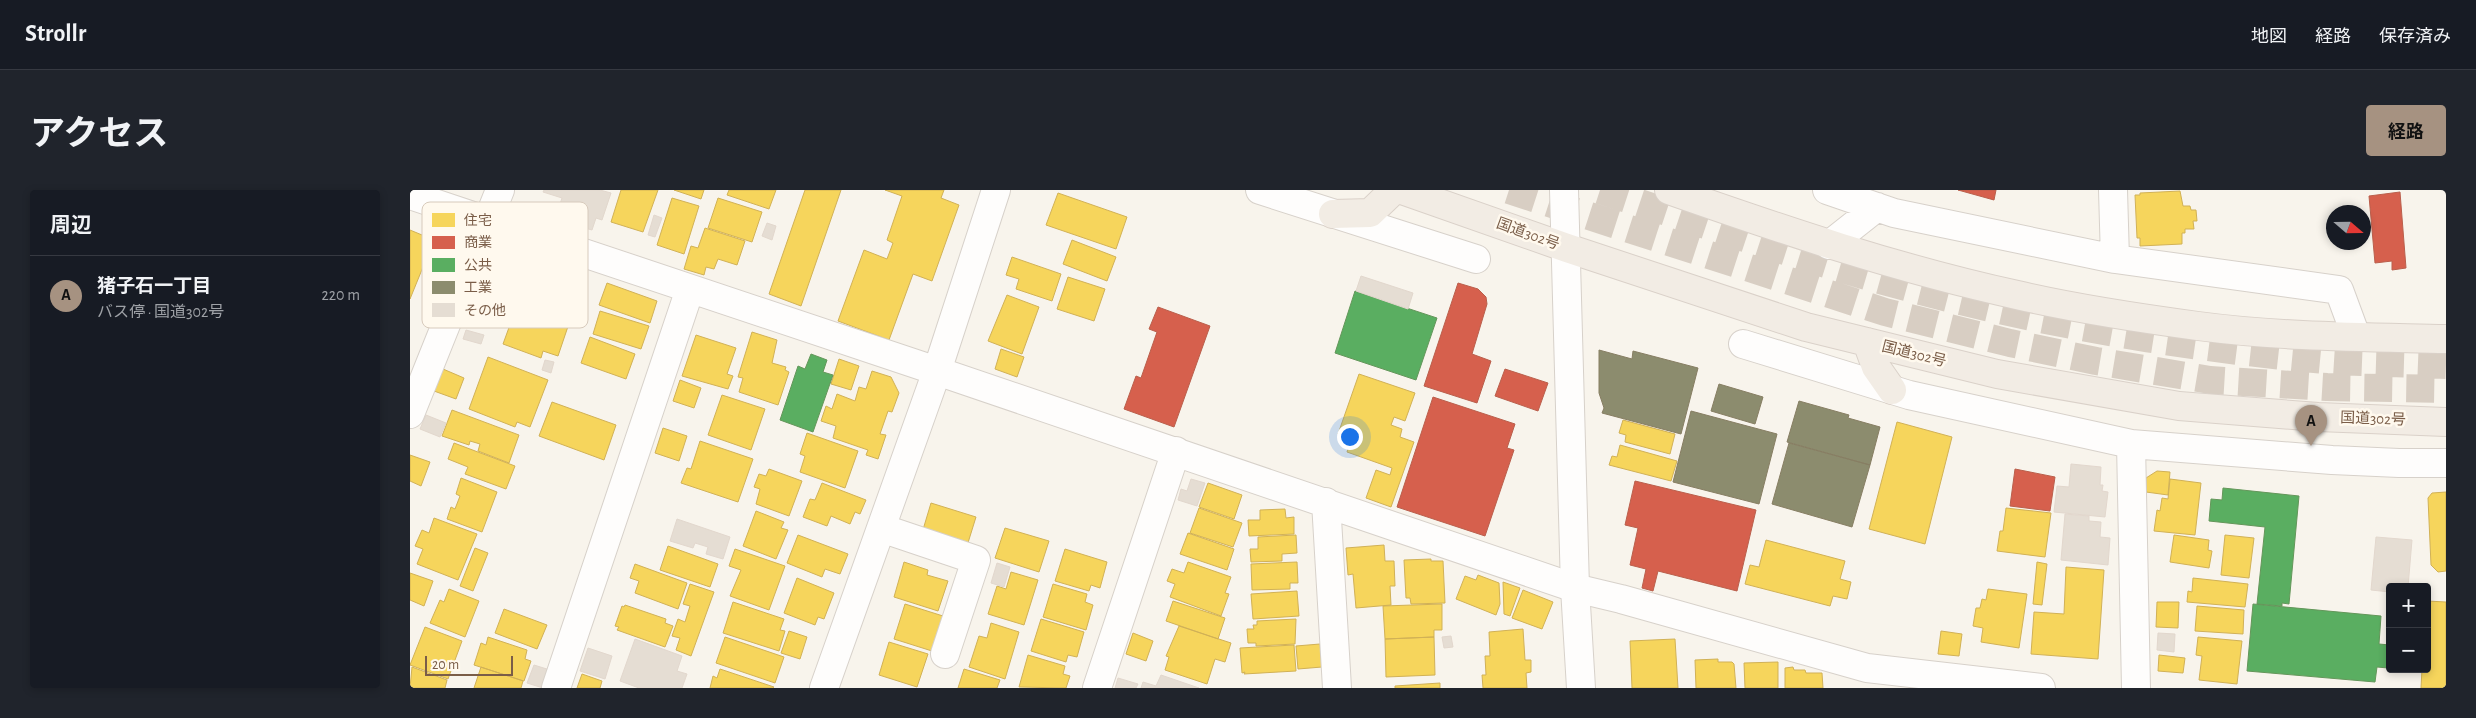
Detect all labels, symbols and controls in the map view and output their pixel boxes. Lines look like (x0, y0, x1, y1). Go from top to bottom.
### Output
text: Strollr (25, 22, 86, 46)
text: 地図 (2251, 28, 2287, 46)
text: 経路 (2315, 28, 2351, 46)
text: 保存済み (2379, 28, 2451, 46)
button: 経路 (2366, 105, 2446, 156)
text: アクセス (30, 117, 168, 152)
legend (422, 202, 588, 328)
north arrow (2326, 205, 2371, 250)
text: 住宅 (464, 213, 492, 228)
text: 周辺 (50, 215, 92, 236)
street label: 国道302号 (1494, 215, 1562, 252)
text: 商業 (464, 235, 492, 250)
text: 公共 (464, 258, 492, 273)
text: 猪子石一丁目 (97, 277, 211, 296)
text: 工業 (464, 280, 492, 295)
text: A (61, 287, 71, 303)
text: 220 m (322, 287, 360, 303)
text: その他 (464, 303, 506, 318)
text: バス停 · 国道302号 (97, 304, 224, 320)
street label: 国道302号 (1880, 338, 1948, 369)
pin: A (2295, 405, 2327, 446)
street label: 国道302号 (2340, 409, 2406, 428)
your location (1337, 424, 1363, 450)
map controls (2386, 583, 2431, 673)
button: + (2386, 583, 2431, 628)
button: − (2386, 628, 2431, 673)
scale bar (425, 653, 512, 676)
text: 20 m (432, 658, 459, 672)

